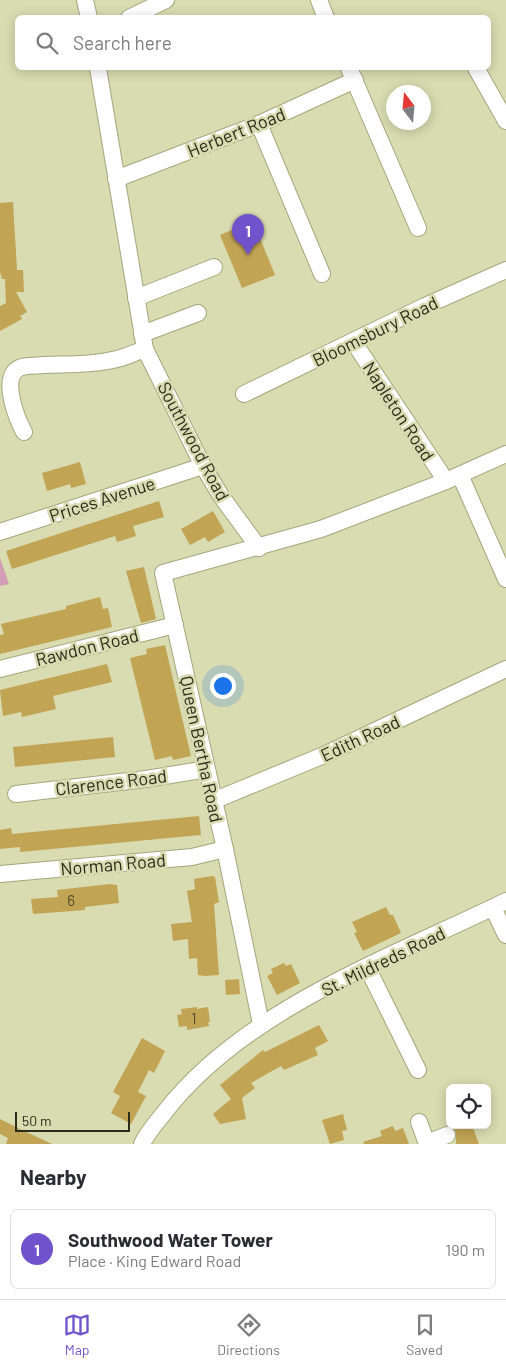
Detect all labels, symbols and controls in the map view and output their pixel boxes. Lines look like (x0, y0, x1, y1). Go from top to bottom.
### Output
search box (15, 15, 491, 70)
icon: search (33, 29, 61, 57)
text: Search here (73, 31, 172, 54)
north arrow (386, 85, 431, 130)
street label: Herbert Road (184, 102, 288, 162)
pin: 1 (232, 214, 264, 255)
street label: Bloomsbury Road (309, 291, 441, 371)
street label: Napleton Road (359, 357, 439, 465)
street label: Southwood Road (153, 378, 235, 504)
street label: Prices Avenue (46, 472, 158, 526)
street label: Rawdon Road (33, 624, 141, 670)
your location (210, 673, 236, 699)
street label: Queen Bertha Road (176, 674, 228, 824)
street label: Edith Road (317, 710, 403, 766)
street label: Clarence Road (54, 764, 168, 800)
street label: Norman Road (59, 848, 167, 880)
house number: 6 (67, 891, 75, 909)
street label: St. Mildreds Road (317, 922, 449, 1000)
house number: 1 (191, 1009, 197, 1027)
map controls (446, 1084, 491, 1129)
button: locate (446, 1084, 491, 1129)
scale bar (15, 1109, 130, 1132)
text: 50 m (22, 1112, 51, 1129)
text: Nearby (20, 1164, 86, 1189)
text: Southwood Water Tower (68, 1228, 273, 1251)
text: 1 (34, 1240, 40, 1259)
text: 190 m (446, 1240, 485, 1259)
text: Place · King Edward Road (68, 1251, 241, 1270)
tab: Map (63, 1311, 91, 1358)
tab: Directions (217, 1311, 280, 1358)
tab: Saved (406, 1311, 443, 1358)

